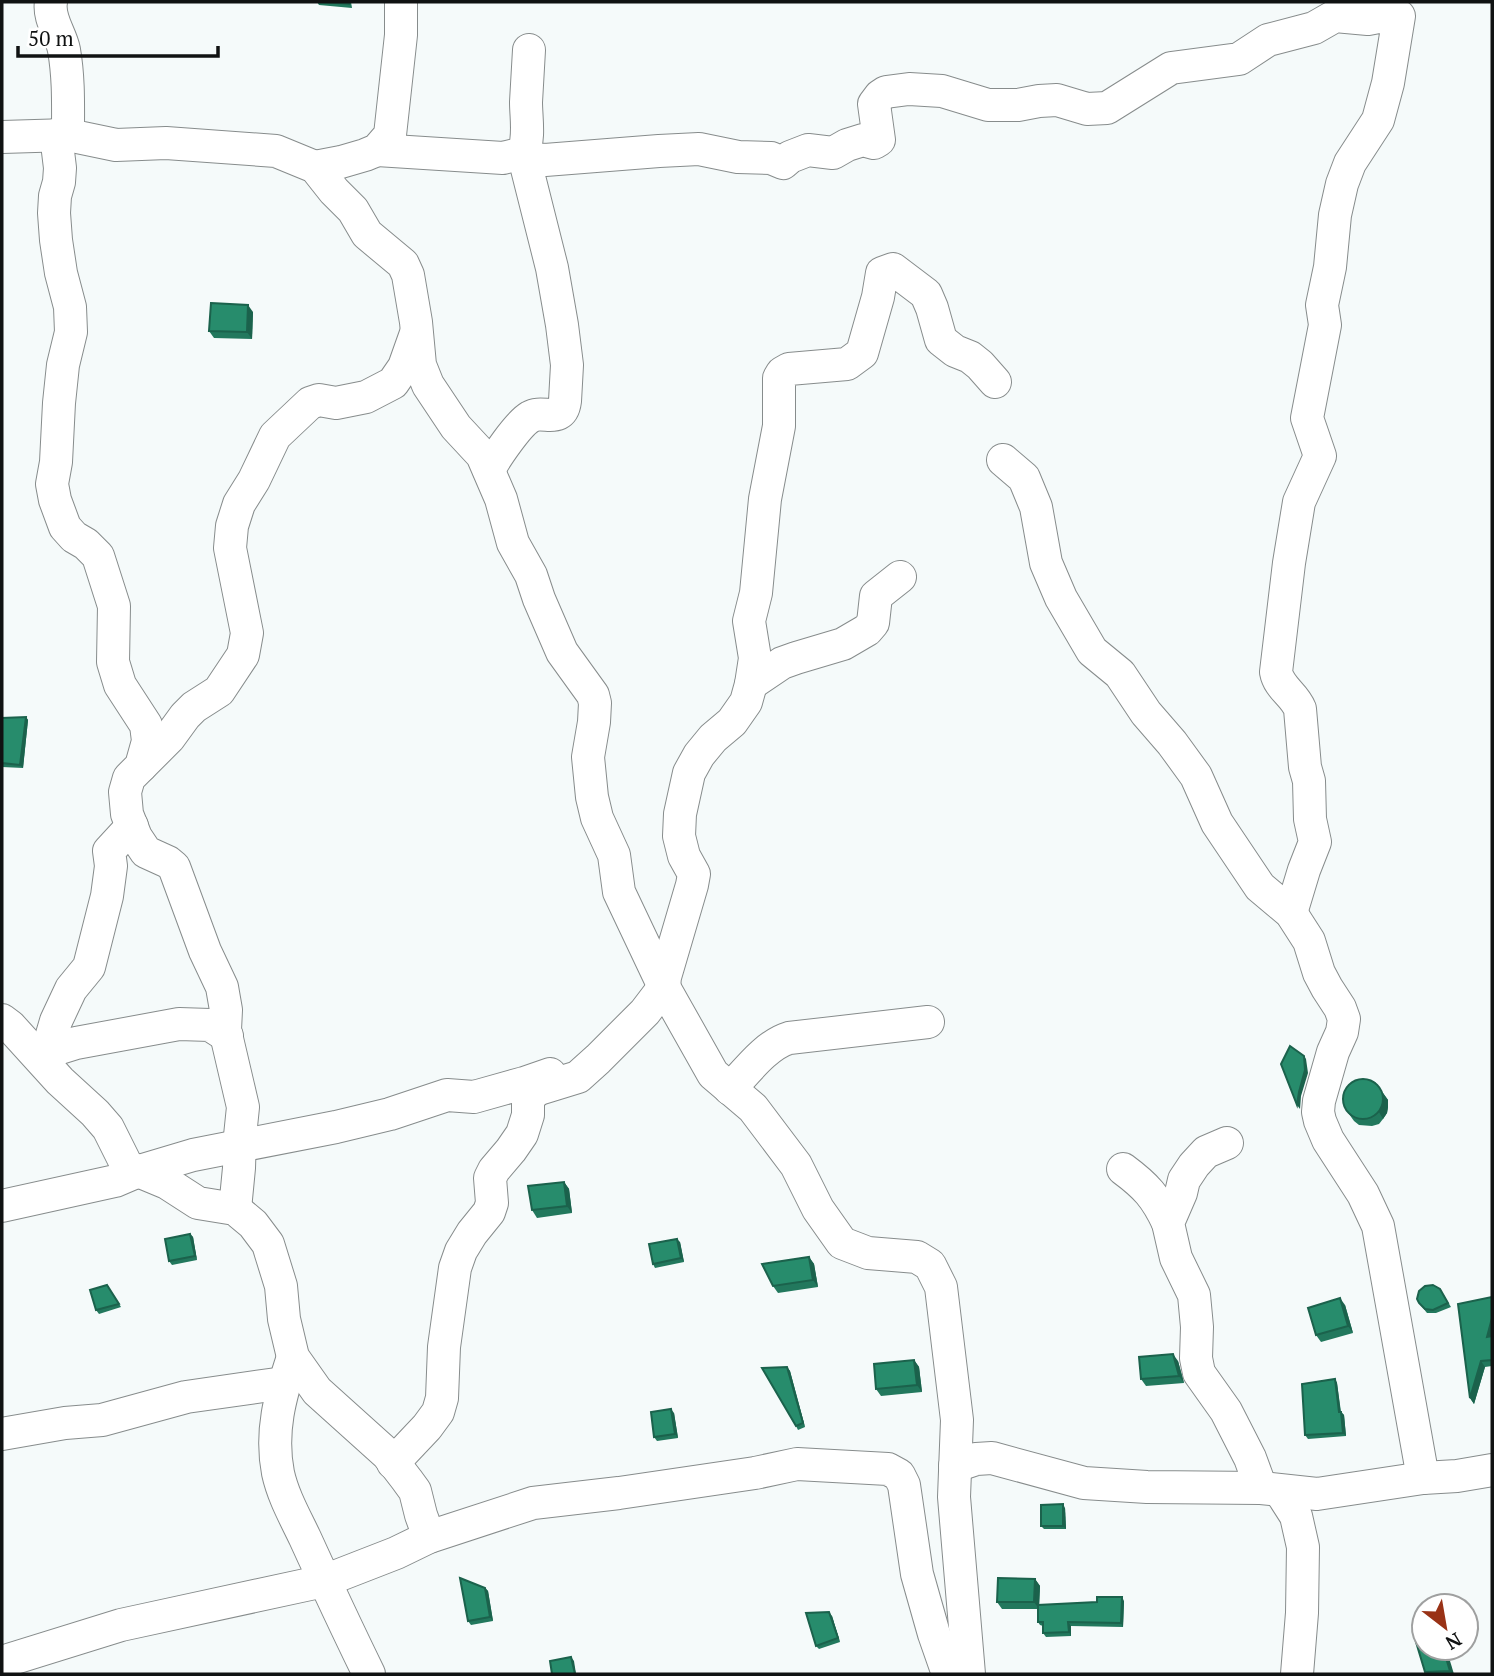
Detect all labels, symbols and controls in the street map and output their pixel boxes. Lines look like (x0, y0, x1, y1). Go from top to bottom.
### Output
scale bar (18, 14, 217, 58)
text: 50 m (28, 24, 74, 52)
north arrow (1410, 1592, 1480, 1662)
text: N (1441, 1628, 1467, 1657)

